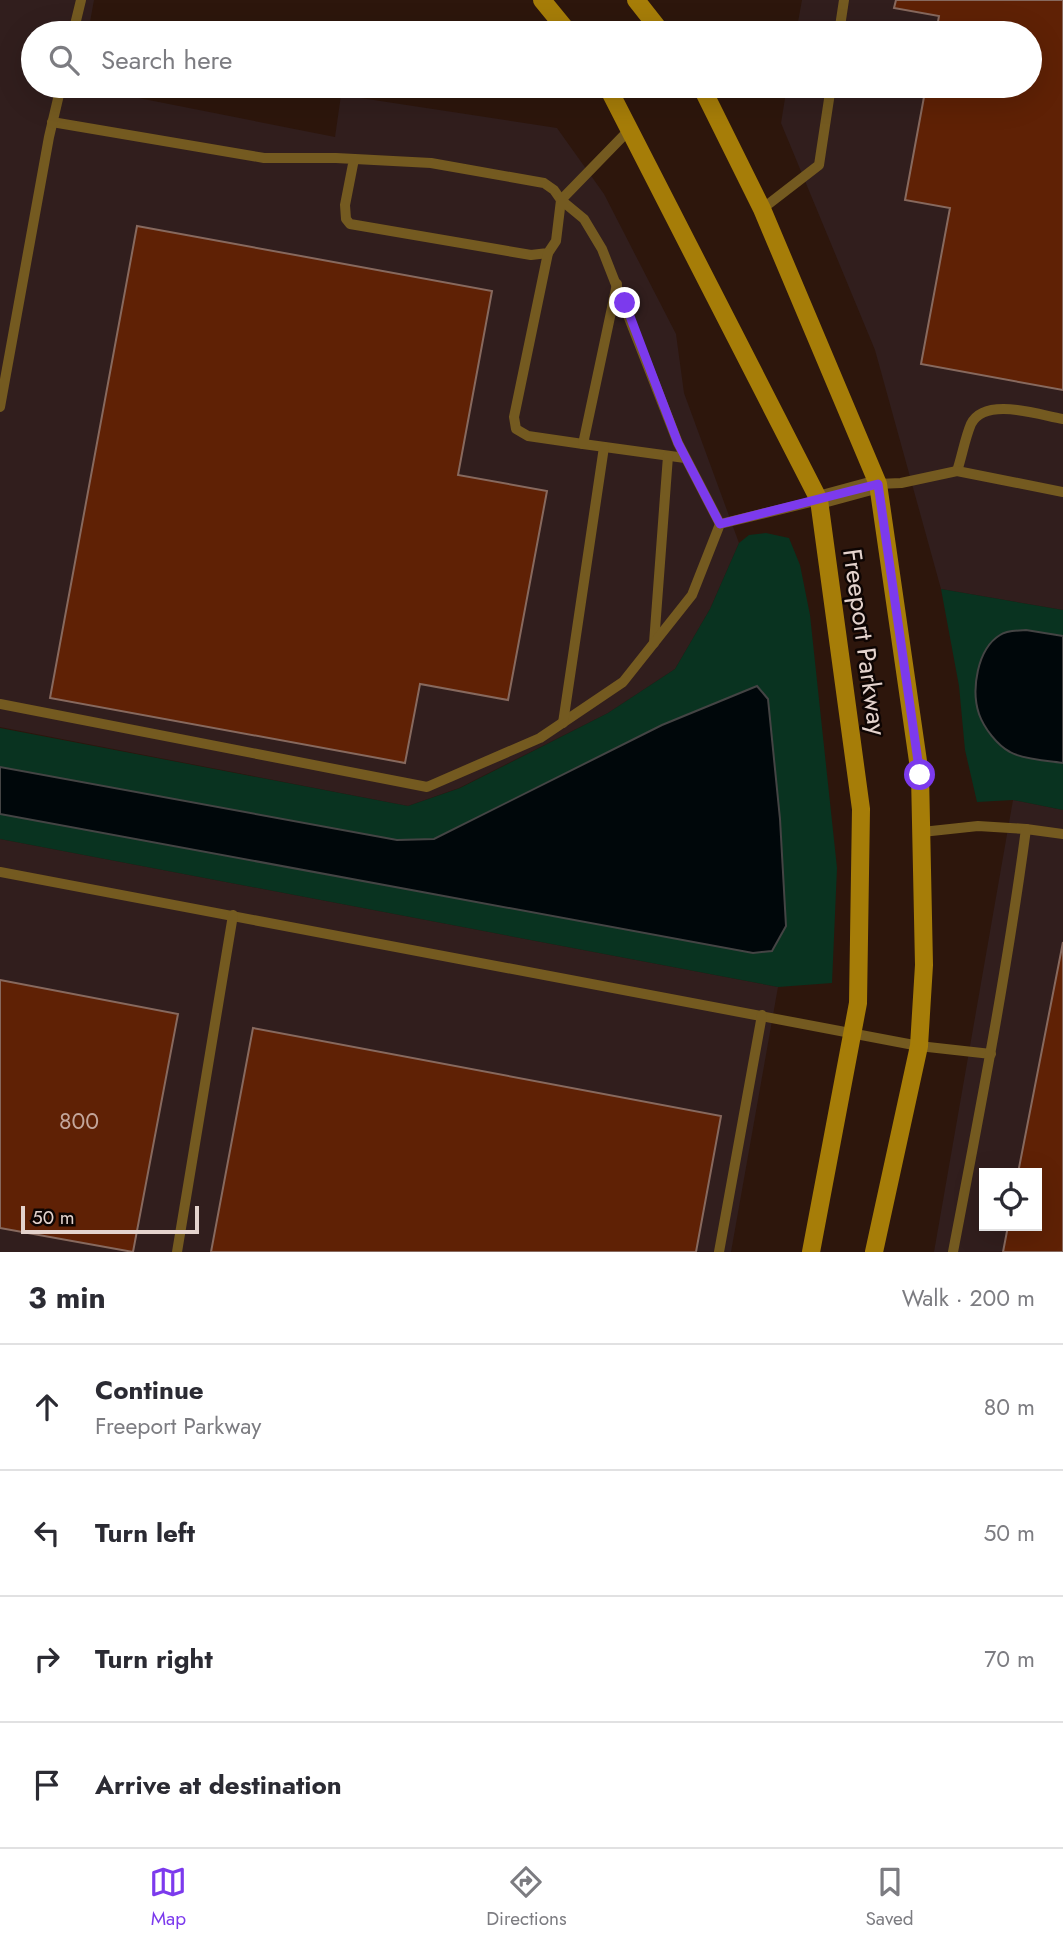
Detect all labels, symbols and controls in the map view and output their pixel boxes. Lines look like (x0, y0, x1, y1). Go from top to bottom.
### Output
search box (21, 21, 1042, 98)
icon: search (45, 41, 83, 79)
text: Search here (101, 41, 233, 79)
route end (609, 287, 640, 318)
street label: Freeport Parkway (833, 546, 897, 738)
route start (904, 759, 935, 790)
house number: 800 (59, 1104, 99, 1138)
map controls (979, 1168, 1042, 1231)
button: locate (979, 1168, 1042, 1231)
scale bar (21, 1203, 200, 1235)
text: 50 m (32, 1204, 75, 1231)
text: 3 min (28, 1276, 106, 1319)
text: Walk · 200 m (902, 1281, 1035, 1315)
text: Continue (95, 1371, 204, 1409)
icon: ahead (28, 1388, 66, 1426)
text: 80 m (984, 1390, 1035, 1424)
text: Freeport Parkway (95, 1409, 261, 1443)
icon: left (28, 1514, 66, 1552)
text: Turn left (95, 1514, 195, 1552)
text: 50 m (983, 1516, 1035, 1550)
icon: right (28, 1640, 66, 1678)
text: Turn right (95, 1640, 213, 1678)
text: 70 m (984, 1642, 1035, 1676)
icon: arrive (28, 1766, 66, 1804)
text: Arrive at destination (95, 1766, 342, 1804)
tab: Map (149, 1863, 187, 1932)
tab: Directions (486, 1863, 567, 1932)
tab: Saved (865, 1863, 914, 1932)

